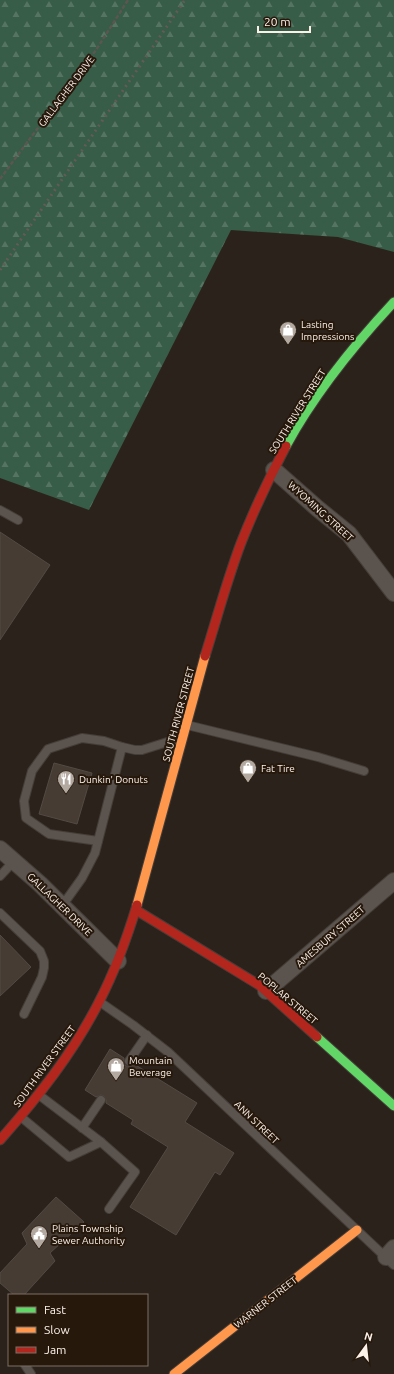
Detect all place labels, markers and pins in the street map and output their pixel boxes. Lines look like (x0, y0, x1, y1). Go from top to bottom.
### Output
place label: Lasting Impressions (301, 319, 354, 342)
shop icon: Lasting Impressions (278, 320, 298, 345)
shop icon: Fat Tire (238, 758, 258, 783)
place label: Fat Tire (261, 763, 295, 774)
restaurant icon: Dunkin' Donuts (56, 769, 76, 794)
place label: Dunkin' Donuts (79, 774, 148, 785)
place label: Mountain Beverage (129, 1055, 172, 1078)
shop icon: Mountain Beverage (106, 1056, 126, 1081)
place label: Plains Township Sewer Authority (52, 1223, 125, 1246)
public building icon: Plains Township Sewer Authority (29, 1224, 49, 1249)

